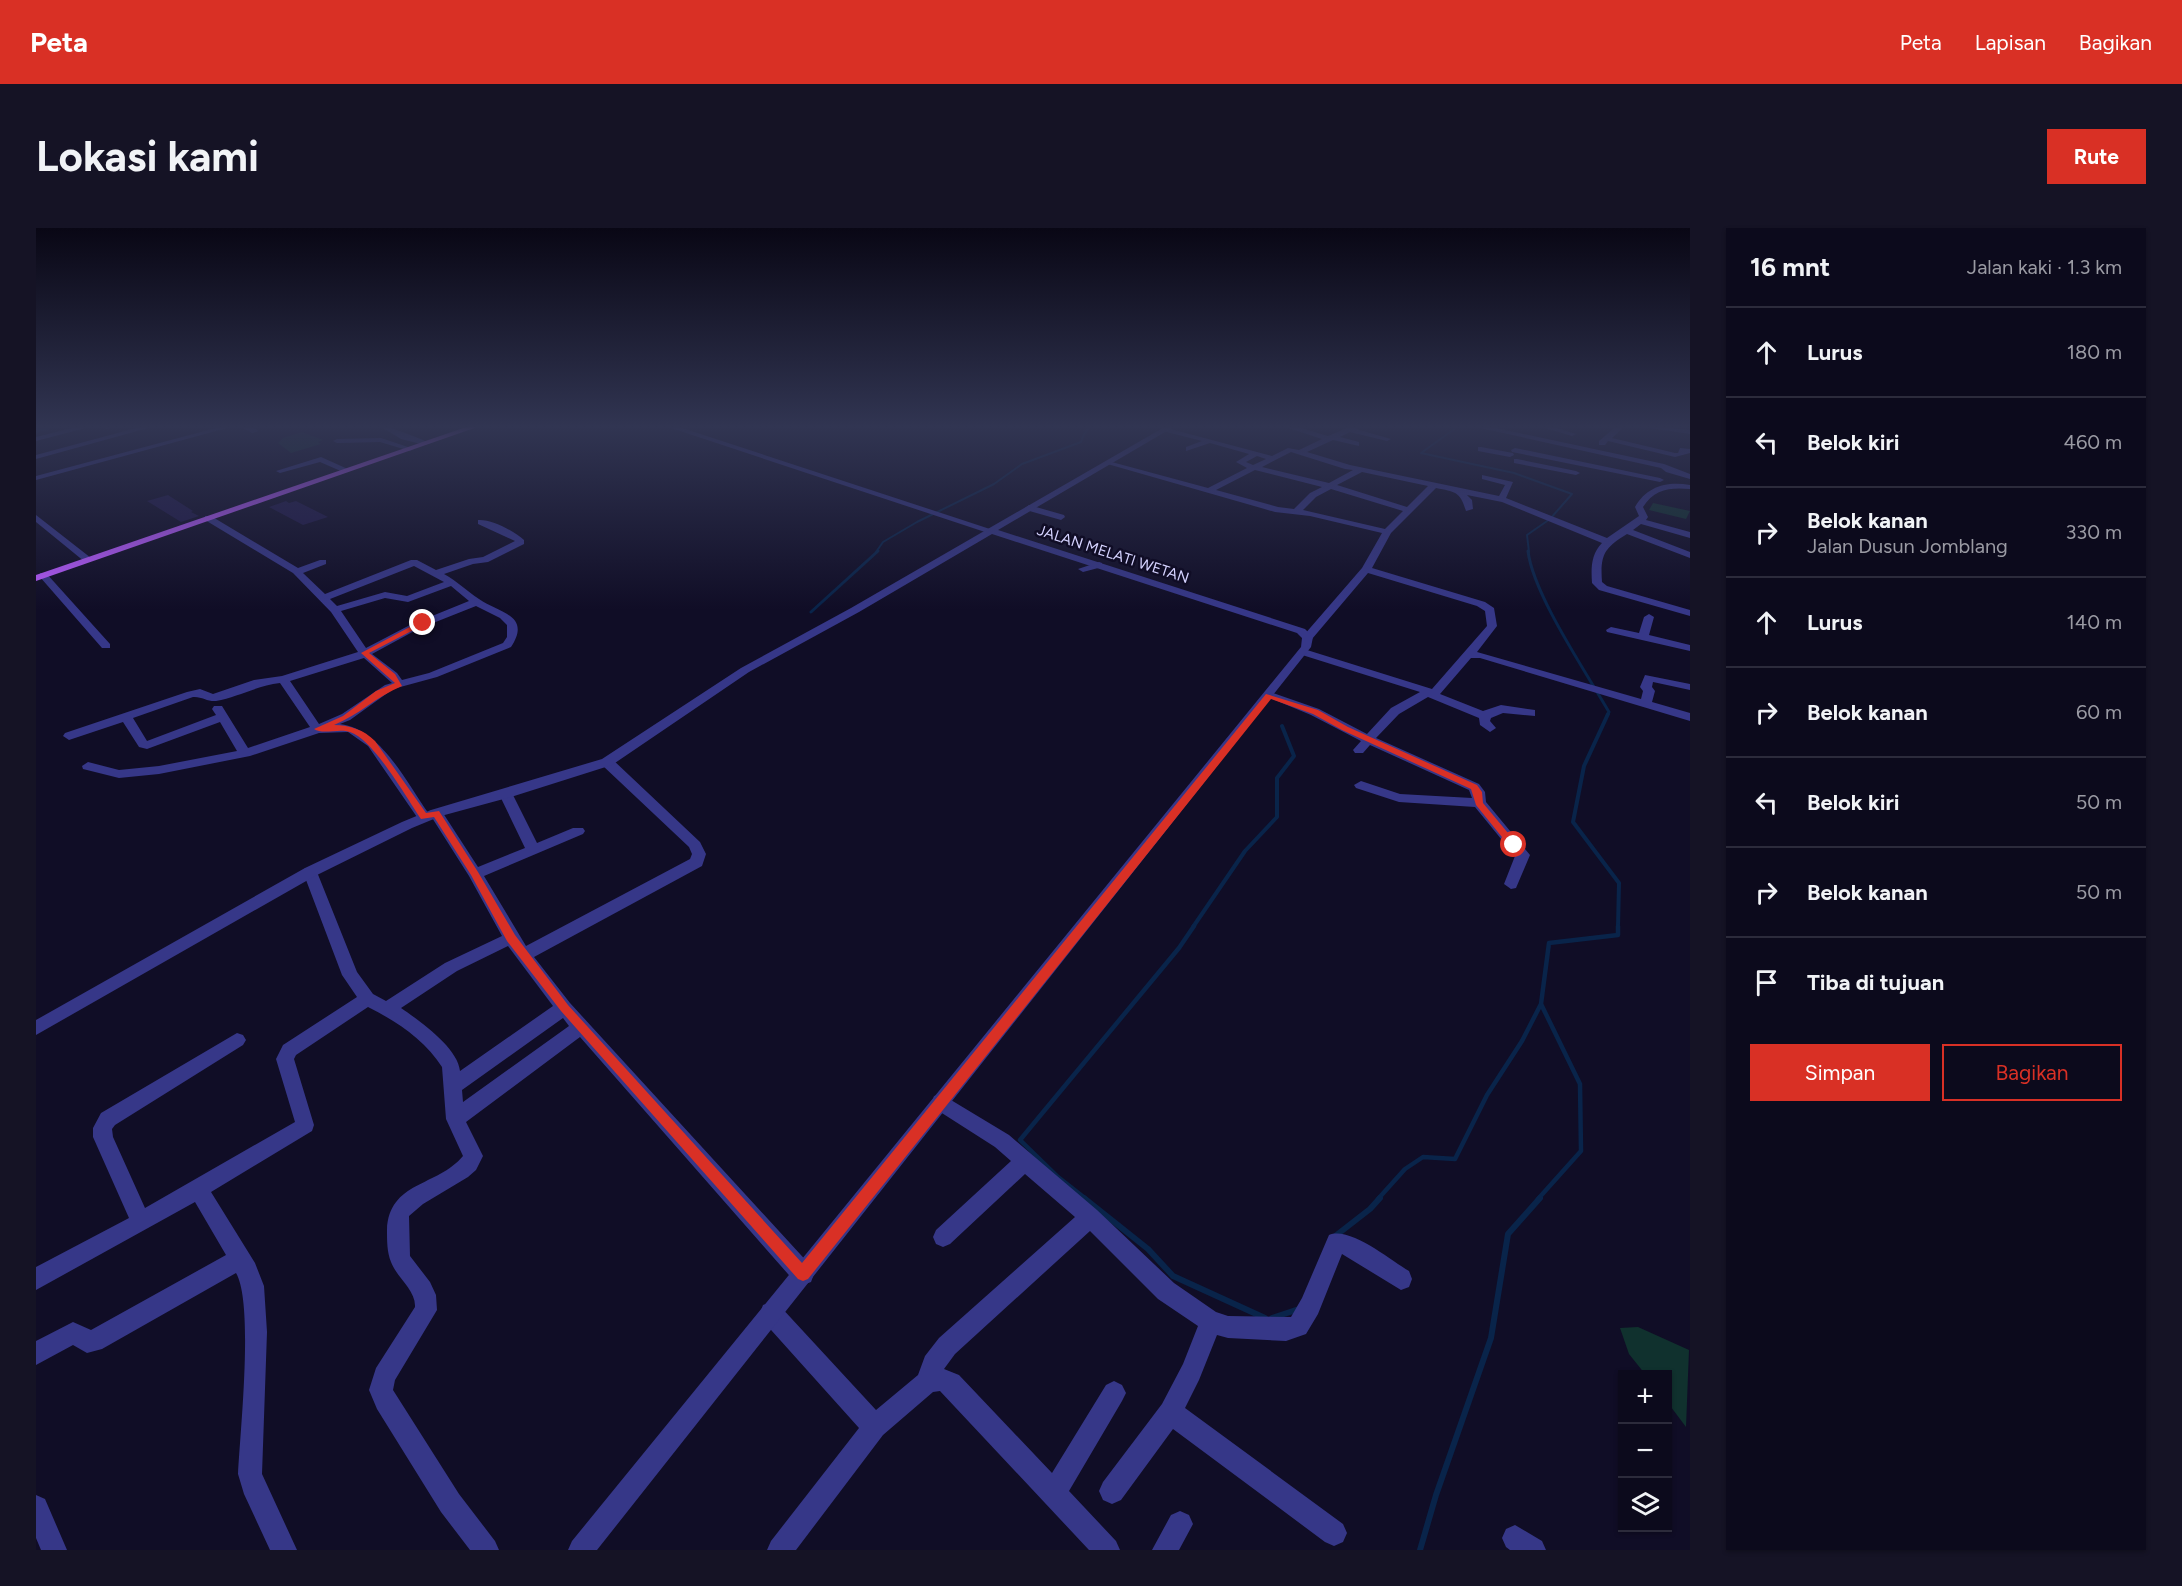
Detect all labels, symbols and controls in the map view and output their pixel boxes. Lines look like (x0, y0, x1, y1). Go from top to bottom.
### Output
text: Peta (30, 25, 88, 59)
text: Peta (1900, 30, 1942, 55)
text: Lapisan (1975, 30, 2046, 55)
text: Bagikan (2079, 30, 2152, 55)
button: Rute (2047, 129, 2146, 184)
text: Lokasi kami (36, 131, 259, 182)
text: 16 mnt (1750, 251, 1830, 283)
text: Jalan kaki · 1.3 km (1967, 255, 2122, 279)
icon: ahead (1750, 336, 1783, 369)
text: Lurus (1807, 339, 1862, 366)
text: 180 m (2067, 340, 2122, 364)
icon: left (1750, 426, 1783, 459)
text: Belok kiri (1807, 429, 1900, 456)
text: 460 m (2063, 430, 2122, 454)
text: Belok kanan (1807, 507, 1928, 534)
icon: right (1750, 516, 1783, 549)
text: 330 m (2065, 520, 2122, 544)
street label: JALAN MELATI WETAN (1035, 521, 1191, 587)
text: Jalan Dusun Jomblang (1807, 534, 2008, 558)
icon: ahead (1750, 606, 1783, 639)
route end (409, 609, 435, 635)
text: Lurus (1807, 609, 1862, 636)
text: 140 m (2067, 610, 2122, 634)
icon: right (1750, 696, 1783, 729)
text: Belok kanan (1807, 699, 1928, 726)
text: 60 m (2076, 700, 2122, 724)
icon: left (1750, 786, 1783, 819)
text: Belok kiri (1807, 789, 1900, 816)
text: 50 m (2076, 790, 2122, 814)
route start (1500, 831, 1526, 857)
icon: right (1750, 876, 1783, 909)
text: Belok kanan (1807, 879, 1928, 906)
text: 50 m (2076, 880, 2122, 904)
icon: arrive (1750, 966, 1783, 999)
text: Tiba di tujuan (1807, 969, 1944, 996)
button: Simpan (1750, 1044, 1930, 1101)
button: Bagikan (1942, 1044, 2122, 1101)
map controls (1618, 1370, 1672, 1532)
button: + (1618, 1370, 1672, 1424)
button: − (1618, 1424, 1672, 1478)
button: layers (1618, 1478, 1672, 1532)

